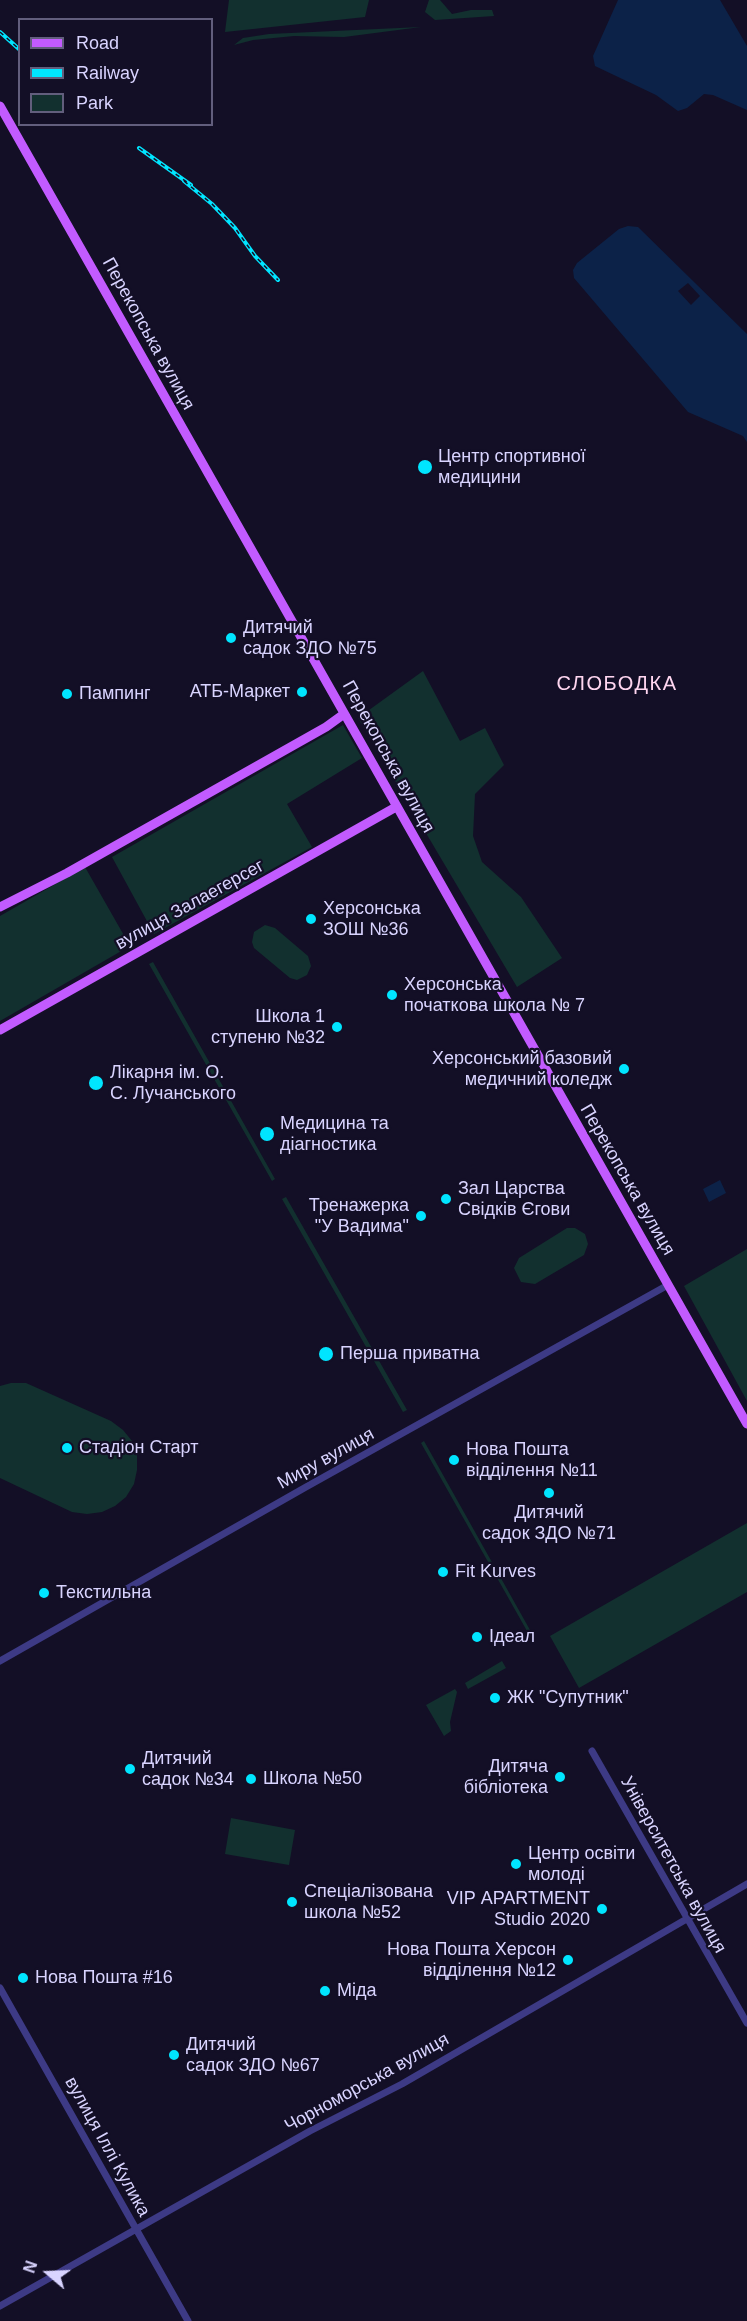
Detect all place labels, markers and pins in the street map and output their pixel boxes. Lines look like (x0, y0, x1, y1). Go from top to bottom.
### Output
place label: Центр спортивної медицини (438, 446, 586, 488)
marker: Центр спортивної медицини (416, 458, 434, 476)
place label: Дитячий садок ЗДО №75 (243, 617, 377, 660)
marker: Дитячий садок ЗДО №75 (224, 631, 238, 645)
place label: АТБ-Маркет (190, 681, 290, 703)
place label: Пампинг (79, 683, 151, 705)
marker: АТБ-Маркет (295, 685, 309, 699)
marker: Пампинг (60, 687, 74, 701)
place label: Херсонська ЗОШ №36 (323, 898, 421, 940)
marker: Херсонська ЗОШ №36 (304, 912, 318, 926)
place label: Херсонська початкова школа № 7 (404, 974, 585, 1016)
marker: Херсонська початкова школа № 7 (385, 988, 399, 1002)
place label: Школа 1 ступеню №32 (211, 1006, 325, 1048)
marker: Школа 1 ступеню №32 (330, 1020, 344, 1034)
place label: Херсонський базовий медичний коледж (432, 1048, 612, 1090)
place label: Лікарня ім. О. С. Лучанського (110, 1062, 236, 1104)
marker: Херсонський базовий медичний коледж (617, 1062, 631, 1076)
marker: Лікарня ім. О. С. Лучанського (87, 1074, 105, 1092)
place label: Медицина та діагностика (280, 1113, 389, 1156)
marker: Медицина та діагностика (258, 1125, 276, 1143)
place label: Зал Царства Свідків Єгови (458, 1178, 570, 1220)
marker: Зал Царства Свідків Єгови (439, 1192, 453, 1206)
place label: Тренажерка "У Вадима" (309, 1195, 409, 1238)
marker: Тренажерка "У Вадима" (414, 1209, 428, 1223)
place label: Перша приватна (340, 1343, 479, 1365)
marker: Перша приватна (317, 1345, 335, 1363)
place label: Стадіон Старт (79, 1437, 198, 1459)
place label: Нова Пошта відділення №11 (466, 1439, 598, 1482)
marker: Стадіон Старт (60, 1441, 74, 1455)
marker: Нова Пошта відділення №11 (447, 1453, 461, 1467)
marker: Дитячий садок ЗДО №71 (542, 1486, 556, 1500)
place label: Дитячий садок ЗДО №71 (482, 1502, 616, 1544)
place label: Fit Kurves (455, 1561, 536, 1583)
marker: Fit Kurves (436, 1565, 450, 1579)
place label: Текстильна (56, 1582, 151, 1604)
marker: Текстильна (37, 1586, 51, 1600)
place label: Ідеал (489, 1626, 535, 1648)
marker: Ідеал (470, 1630, 484, 1644)
place label: ЖК "Супутник" (507, 1687, 629, 1709)
marker: ЖК "Супутник" (488, 1691, 502, 1705)
place label: Дитячий садок №34 (142, 1748, 234, 1790)
place label: Дитяча бібліотека (464, 1756, 548, 1798)
marker: Дитячий садок №34 (123, 1762, 137, 1776)
place label: Школа №50 (263, 1768, 362, 1790)
marker: Дитяча бібліотека (553, 1770, 567, 1784)
marker: Школа №50 (244, 1772, 258, 1786)
place label: Центр освіти молоді (528, 1843, 635, 1886)
marker: Центр освіти молоді (509, 1857, 523, 1871)
place label: Спеціалізована школа №52 (304, 1881, 433, 1924)
place label: VIP APARTMENT Studio 2020 (447, 1888, 590, 1930)
marker: Спеціалізована школа №52 (285, 1895, 299, 1909)
marker: VIP APARTMENT Studio 2020 (595, 1902, 609, 1916)
place label: Нова Пошта Херсон відділення №12 (387, 1939, 556, 1982)
marker: Нова Пошта Херсон відділення №12 (561, 1953, 575, 1967)
place label: Нова Пошта #16 (35, 1967, 173, 1989)
marker: Нова Пошта #16 (16, 1971, 30, 1985)
place label: Міда (337, 1980, 377, 2002)
marker: Міда (318, 1984, 332, 1998)
place label: Дитячий садок ЗДО №67 (186, 2034, 320, 2076)
marker: Дитячий садок ЗДО №67 (167, 2048, 181, 2062)

